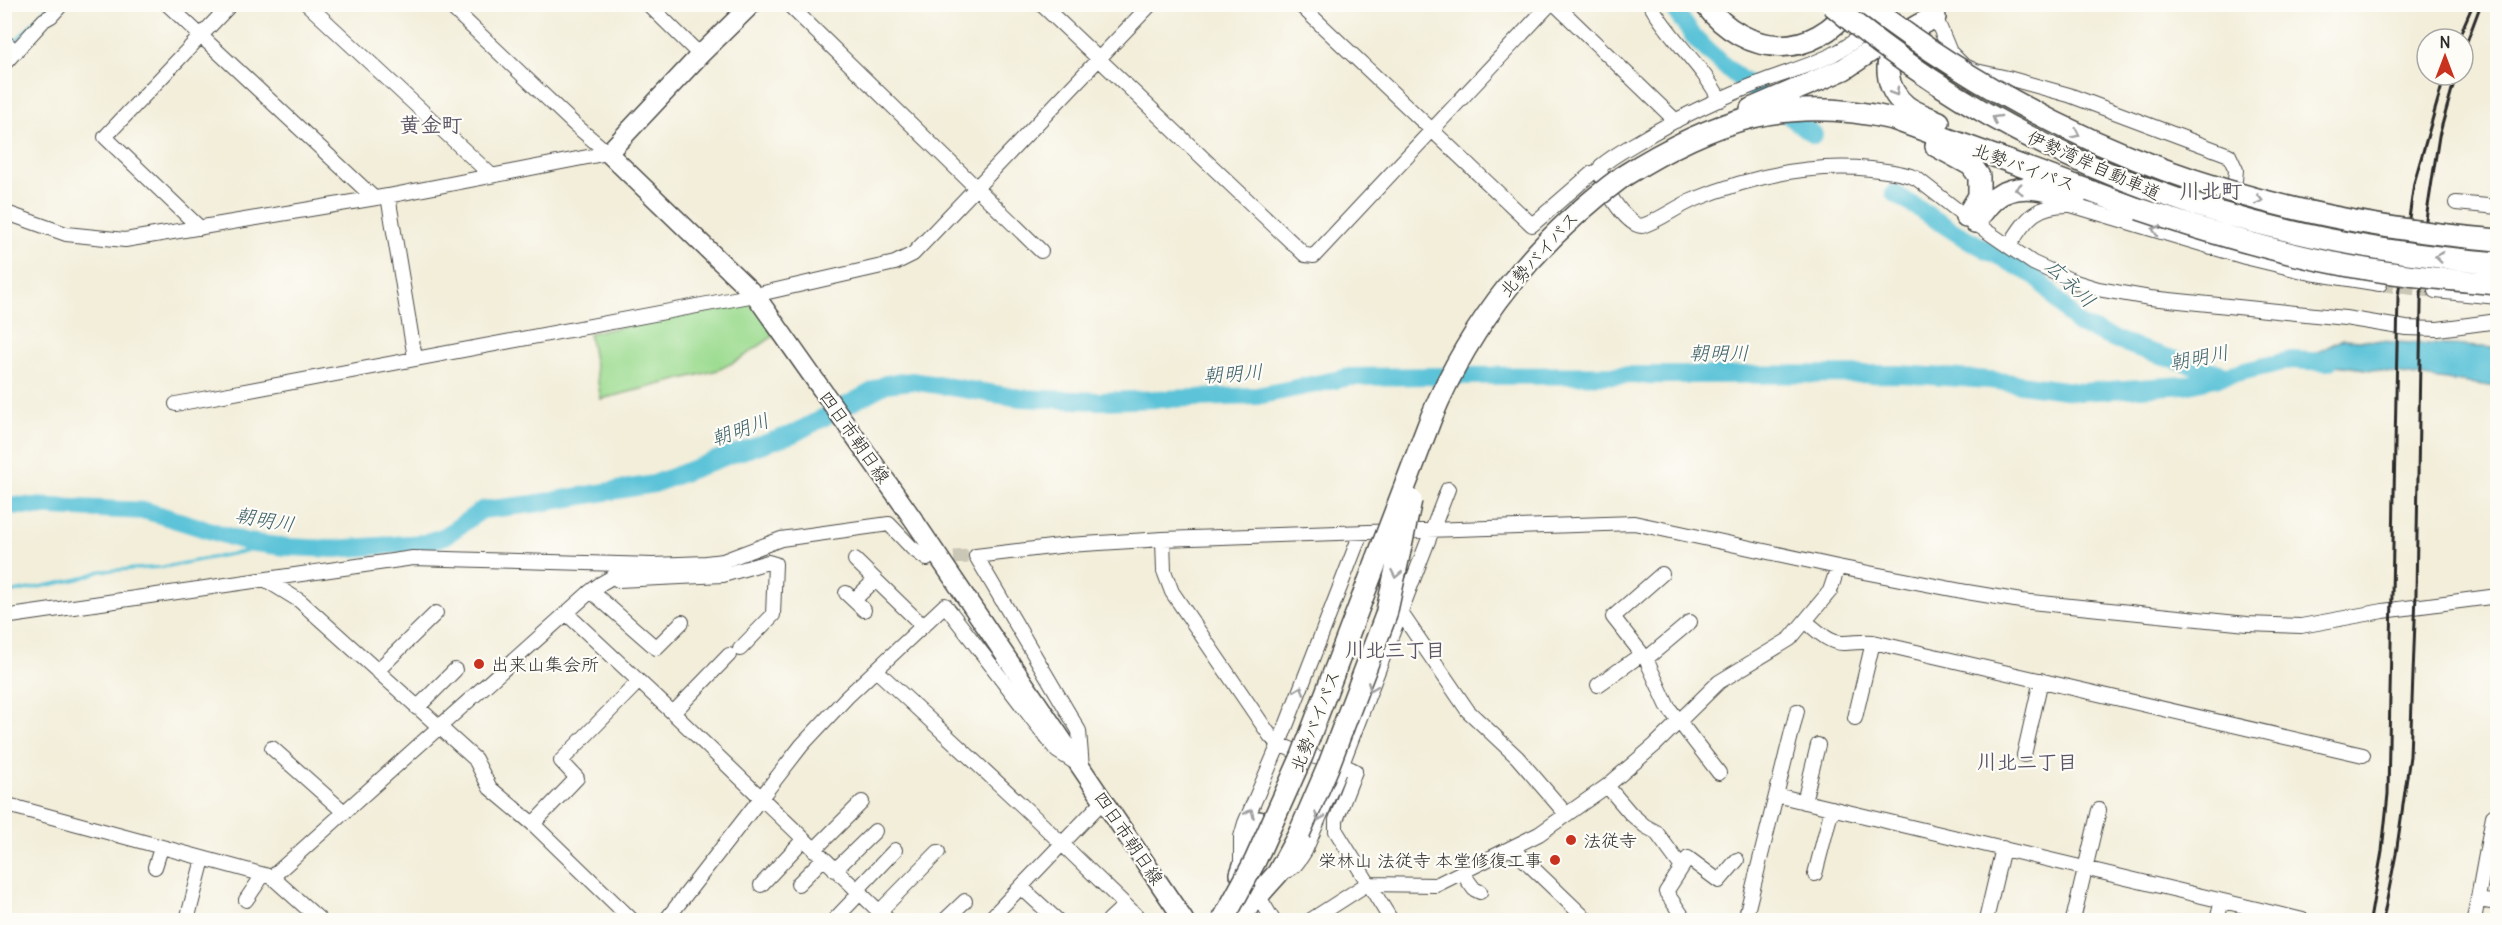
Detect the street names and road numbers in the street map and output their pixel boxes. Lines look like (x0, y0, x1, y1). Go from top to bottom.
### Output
street label: 伊勢湾岸自動車道 (2024, 125, 2164, 205)
street label: 北勢バイパス (1969, 138, 2079, 196)
street label: 北勢バイパス (1494, 206, 1584, 302)
street label: 四日市朝日線 (815, 386, 895, 488)
street label: 北勢バイパス (1285, 667, 1345, 775)
street label: 四日市朝日線 (1089, 787, 1169, 889)

